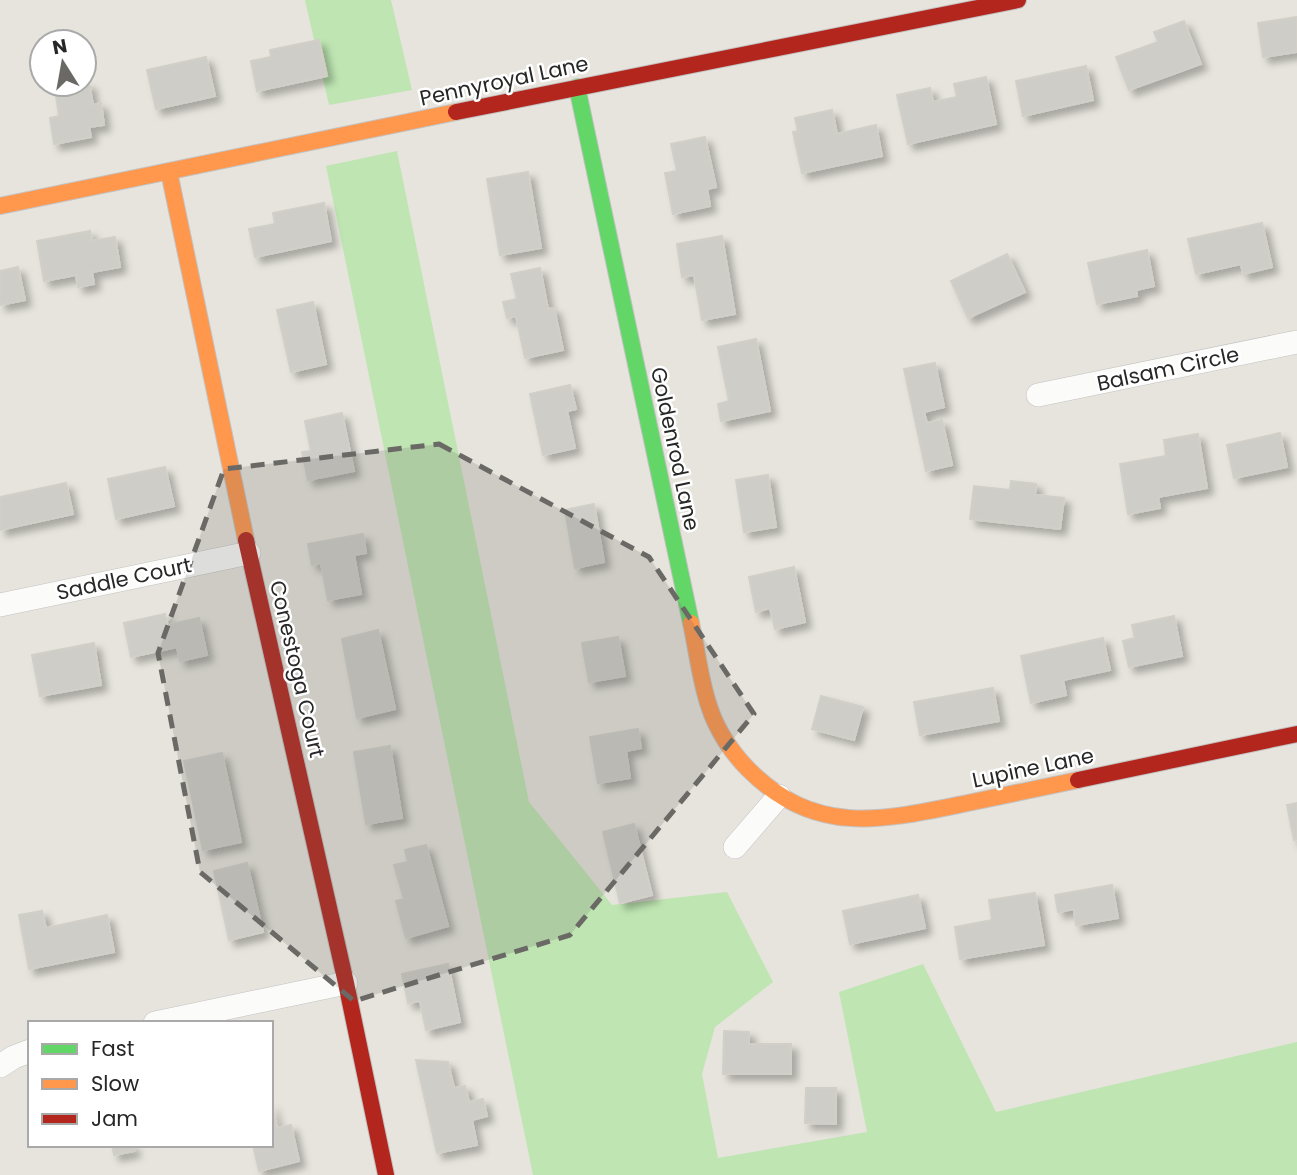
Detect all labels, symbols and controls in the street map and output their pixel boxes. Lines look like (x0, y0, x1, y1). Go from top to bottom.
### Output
north arrow (28, 28, 98, 98)
text: N (50, 32, 69, 61)
street label: Pennyroyal Lane (417, 48, 591, 113)
street label: Balsam Circle (1094, 339, 1242, 398)
street label: Goldenrod Lane (644, 364, 707, 533)
street label: Saddle Court (54, 550, 194, 607)
street label: Conestoga Court (263, 578, 332, 760)
street label: Lupine Lane (969, 740, 1096, 795)
legend (28, 1021, 273, 1147)
text: Fast (91, 1034, 134, 1063)
text: Slow (91, 1069, 139, 1098)
text: Jam (91, 1104, 138, 1133)

